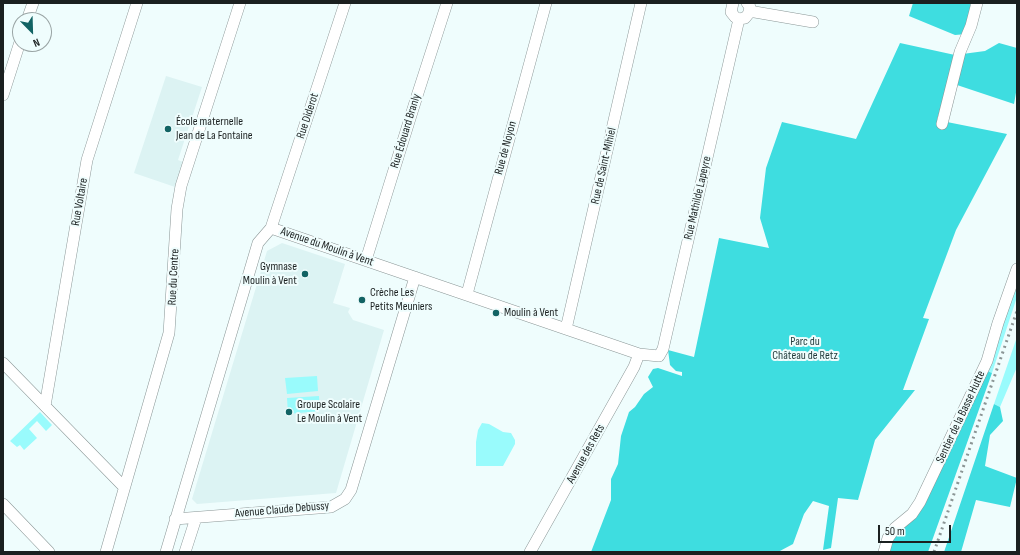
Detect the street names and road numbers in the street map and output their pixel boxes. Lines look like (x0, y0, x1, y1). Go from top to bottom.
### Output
street label: Rue Diderot (294, 91, 322, 141)
street label: Rue Édouard Branly (388, 92, 424, 170)
street label: Rue de Noyon (492, 120, 520, 176)
street label: Rue de Saint-Mihiel (588, 126, 620, 206)
street label: Rue Mathilde Lapeyre (681, 155, 715, 241)
street label: Rue Voltaire (69, 177, 91, 227)
street label: Avenue du Moulin à Vent (279, 224, 375, 270)
street label: Rue du Centre (165, 248, 183, 306)
street label: Sentier de la Basse Hutte (933, 369, 989, 465)
street label: Avenue des Rets (564, 422, 608, 486)
street label: Avenue Claude Debussy (234, 499, 330, 521)

